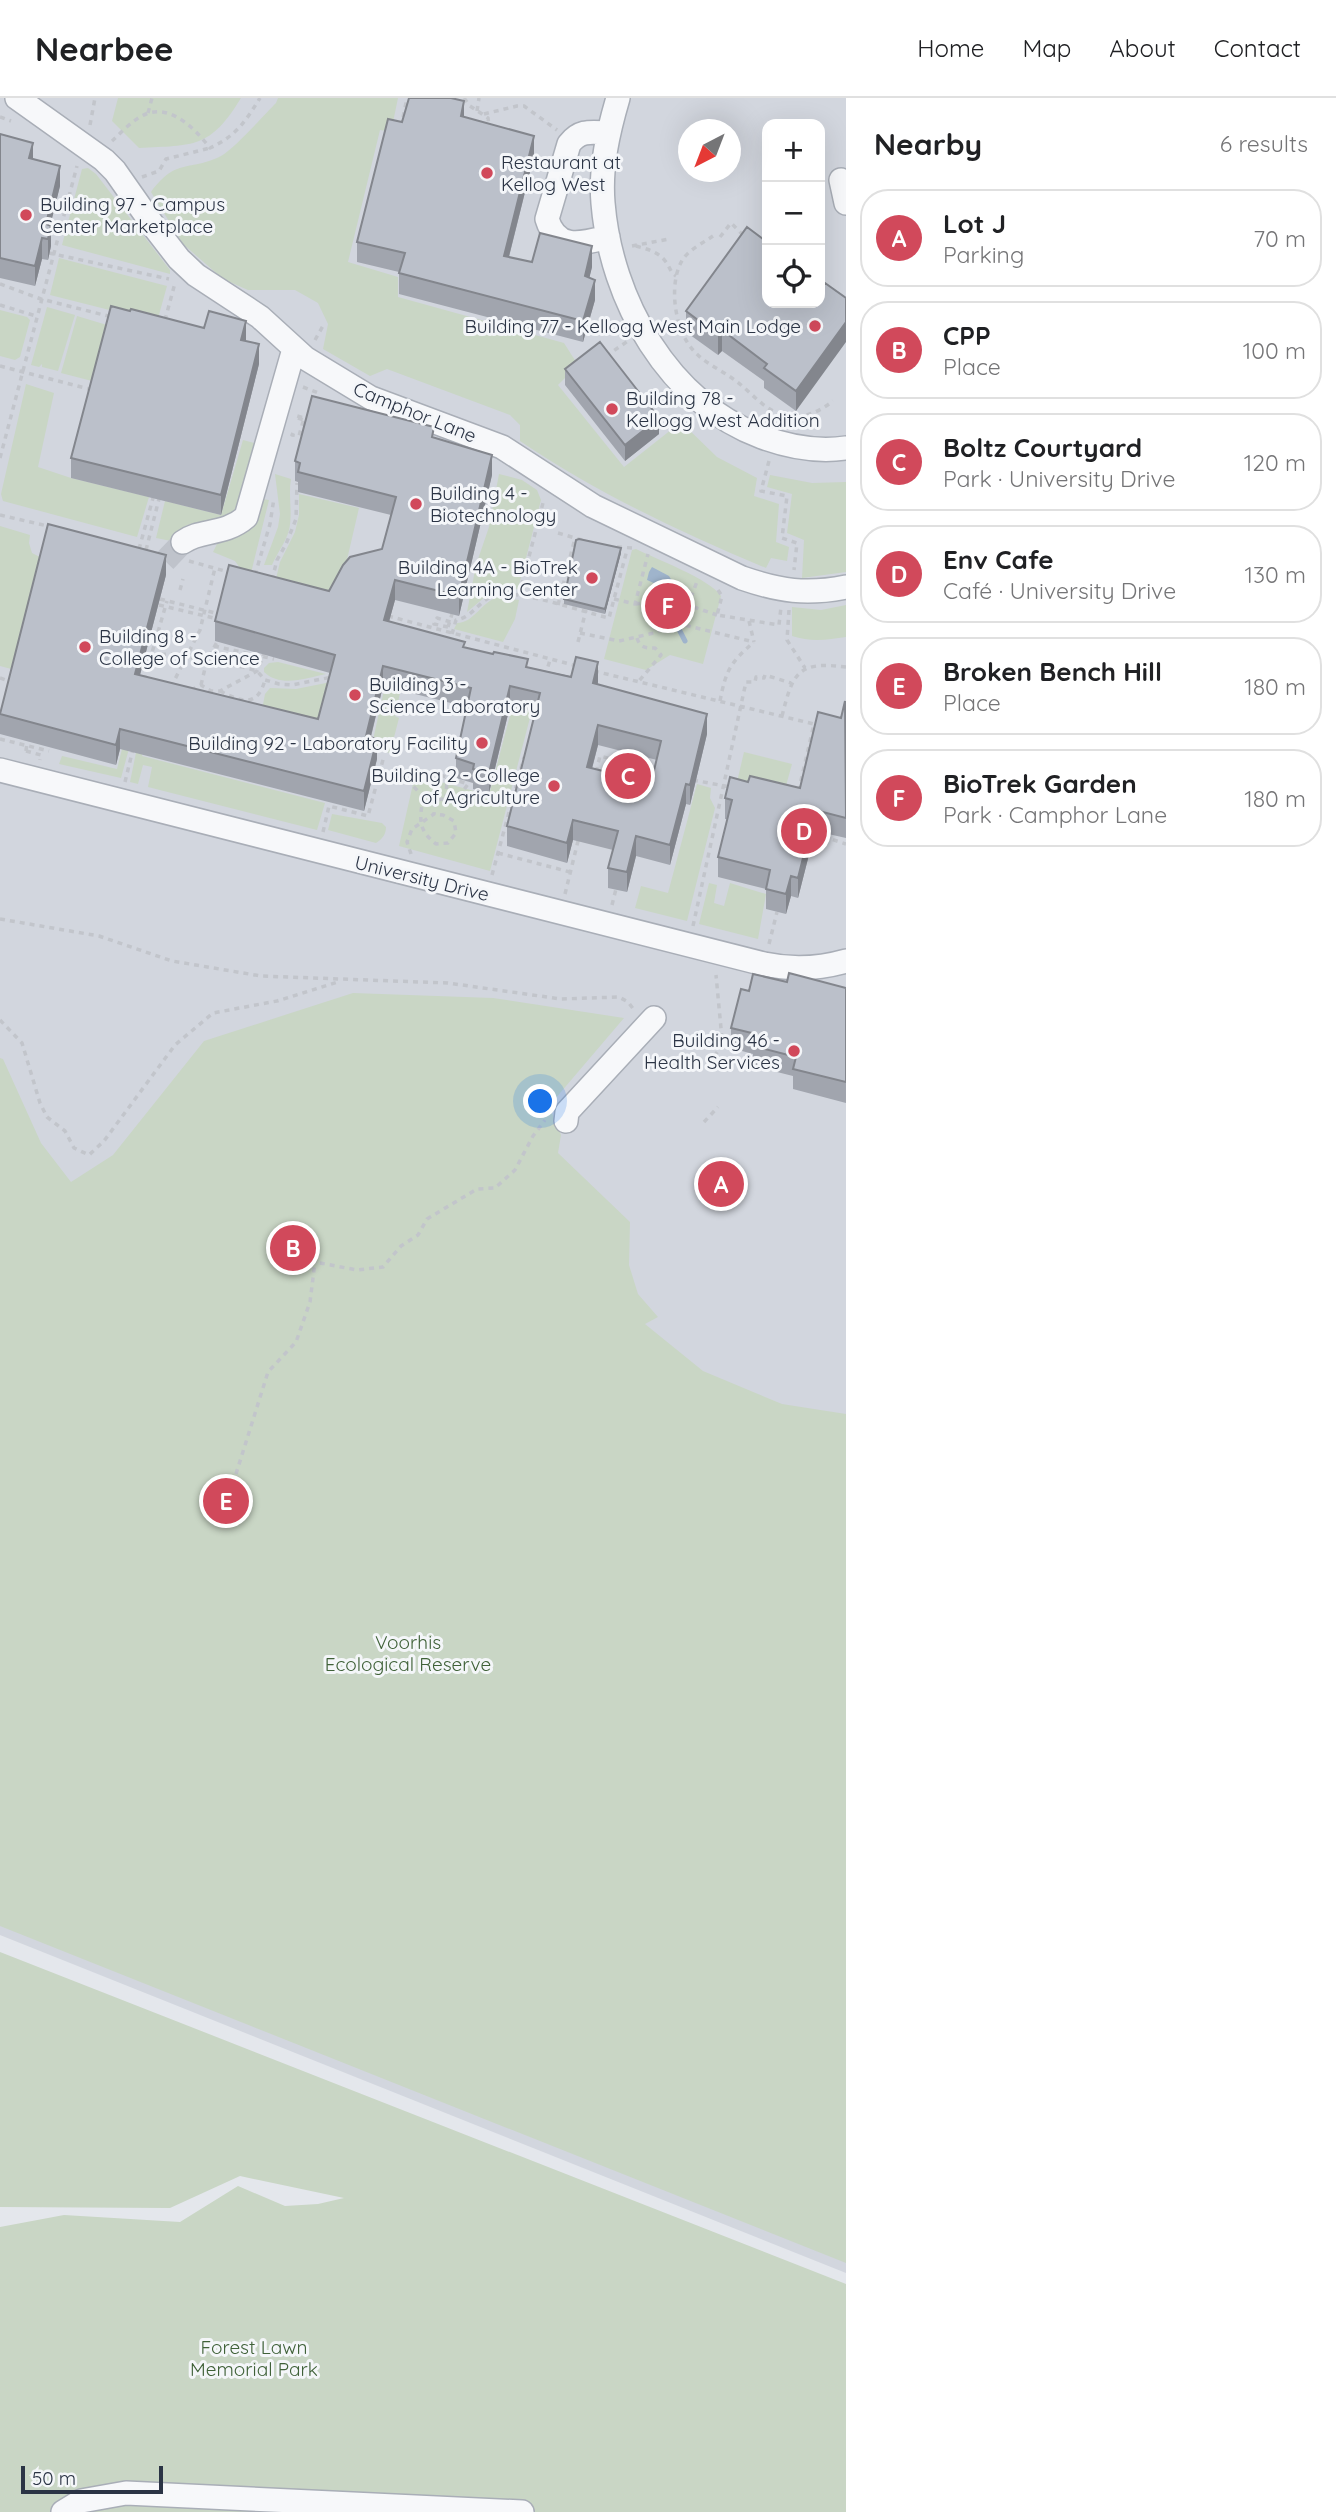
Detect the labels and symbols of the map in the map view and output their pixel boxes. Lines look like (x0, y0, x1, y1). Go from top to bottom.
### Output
north arrow (678, 119, 741, 182)
place label: Restaurant at Kellog West (501, 150, 621, 196)
marker: Restaurant at Kellog West (479, 165, 495, 181)
place label: Building 97 - Campus Center Marketplace (40, 192, 225, 238)
marker: Building 97 - Campus Center Marketplace (18, 207, 34, 223)
place label: Building 77 - Kellogg West Main Lodge (464, 314, 801, 338)
marker: Building 77 - Kellogg West Main Lodge (807, 318, 823, 334)
street label: Camphor Lane (350, 376, 480, 448)
place label: Building 78 - Kellogg West Addition (626, 386, 820, 432)
marker: Building 78 - Kellogg West Addition (604, 401, 620, 417)
place label: Building 4 - Biotechnology (430, 481, 556, 527)
marker: Building 4 - Biotechnology (408, 496, 424, 512)
place label: Building 4A - BioTrek Learning Center (398, 555, 579, 601)
marker: Building 4A - BioTrek Learning Center (584, 570, 600, 586)
pin: F (645, 580, 691, 632)
place label: Building 8 - College of Science (99, 624, 260, 670)
marker: Building 8 - College of Science (77, 639, 93, 655)
place label: Building 3 - Science Laboratory (369, 672, 540, 718)
marker: Building 3 - Science Laboratory (347, 687, 363, 703)
place label: Building 92 - Laboratory Facility (188, 731, 468, 755)
marker: Building 92 - Laboratory Facility (474, 735, 490, 751)
pin: C (605, 750, 651, 802)
place label: Building 2 - College of Agriculture (371, 763, 540, 809)
marker: Building 2 - College of Agriculture (546, 778, 562, 794)
pin: D (781, 805, 827, 857)
street label: University Drive (352, 850, 492, 906)
place label: Building 46 - Health Services (644, 1028, 780, 1074)
marker: Building 46 - Health Services (786, 1043, 802, 1059)
your location (523, 1084, 557, 1118)
pin: A (698, 1158, 744, 1210)
pin: B (270, 1222, 316, 1274)
pin: E (203, 1475, 249, 1527)
park label: Voorhis Ecological Reserve (325, 1630, 491, 1676)
park label: Forest Lawn Memorial Park (190, 2335, 318, 2381)
scale bar (21, 2463, 163, 2495)

